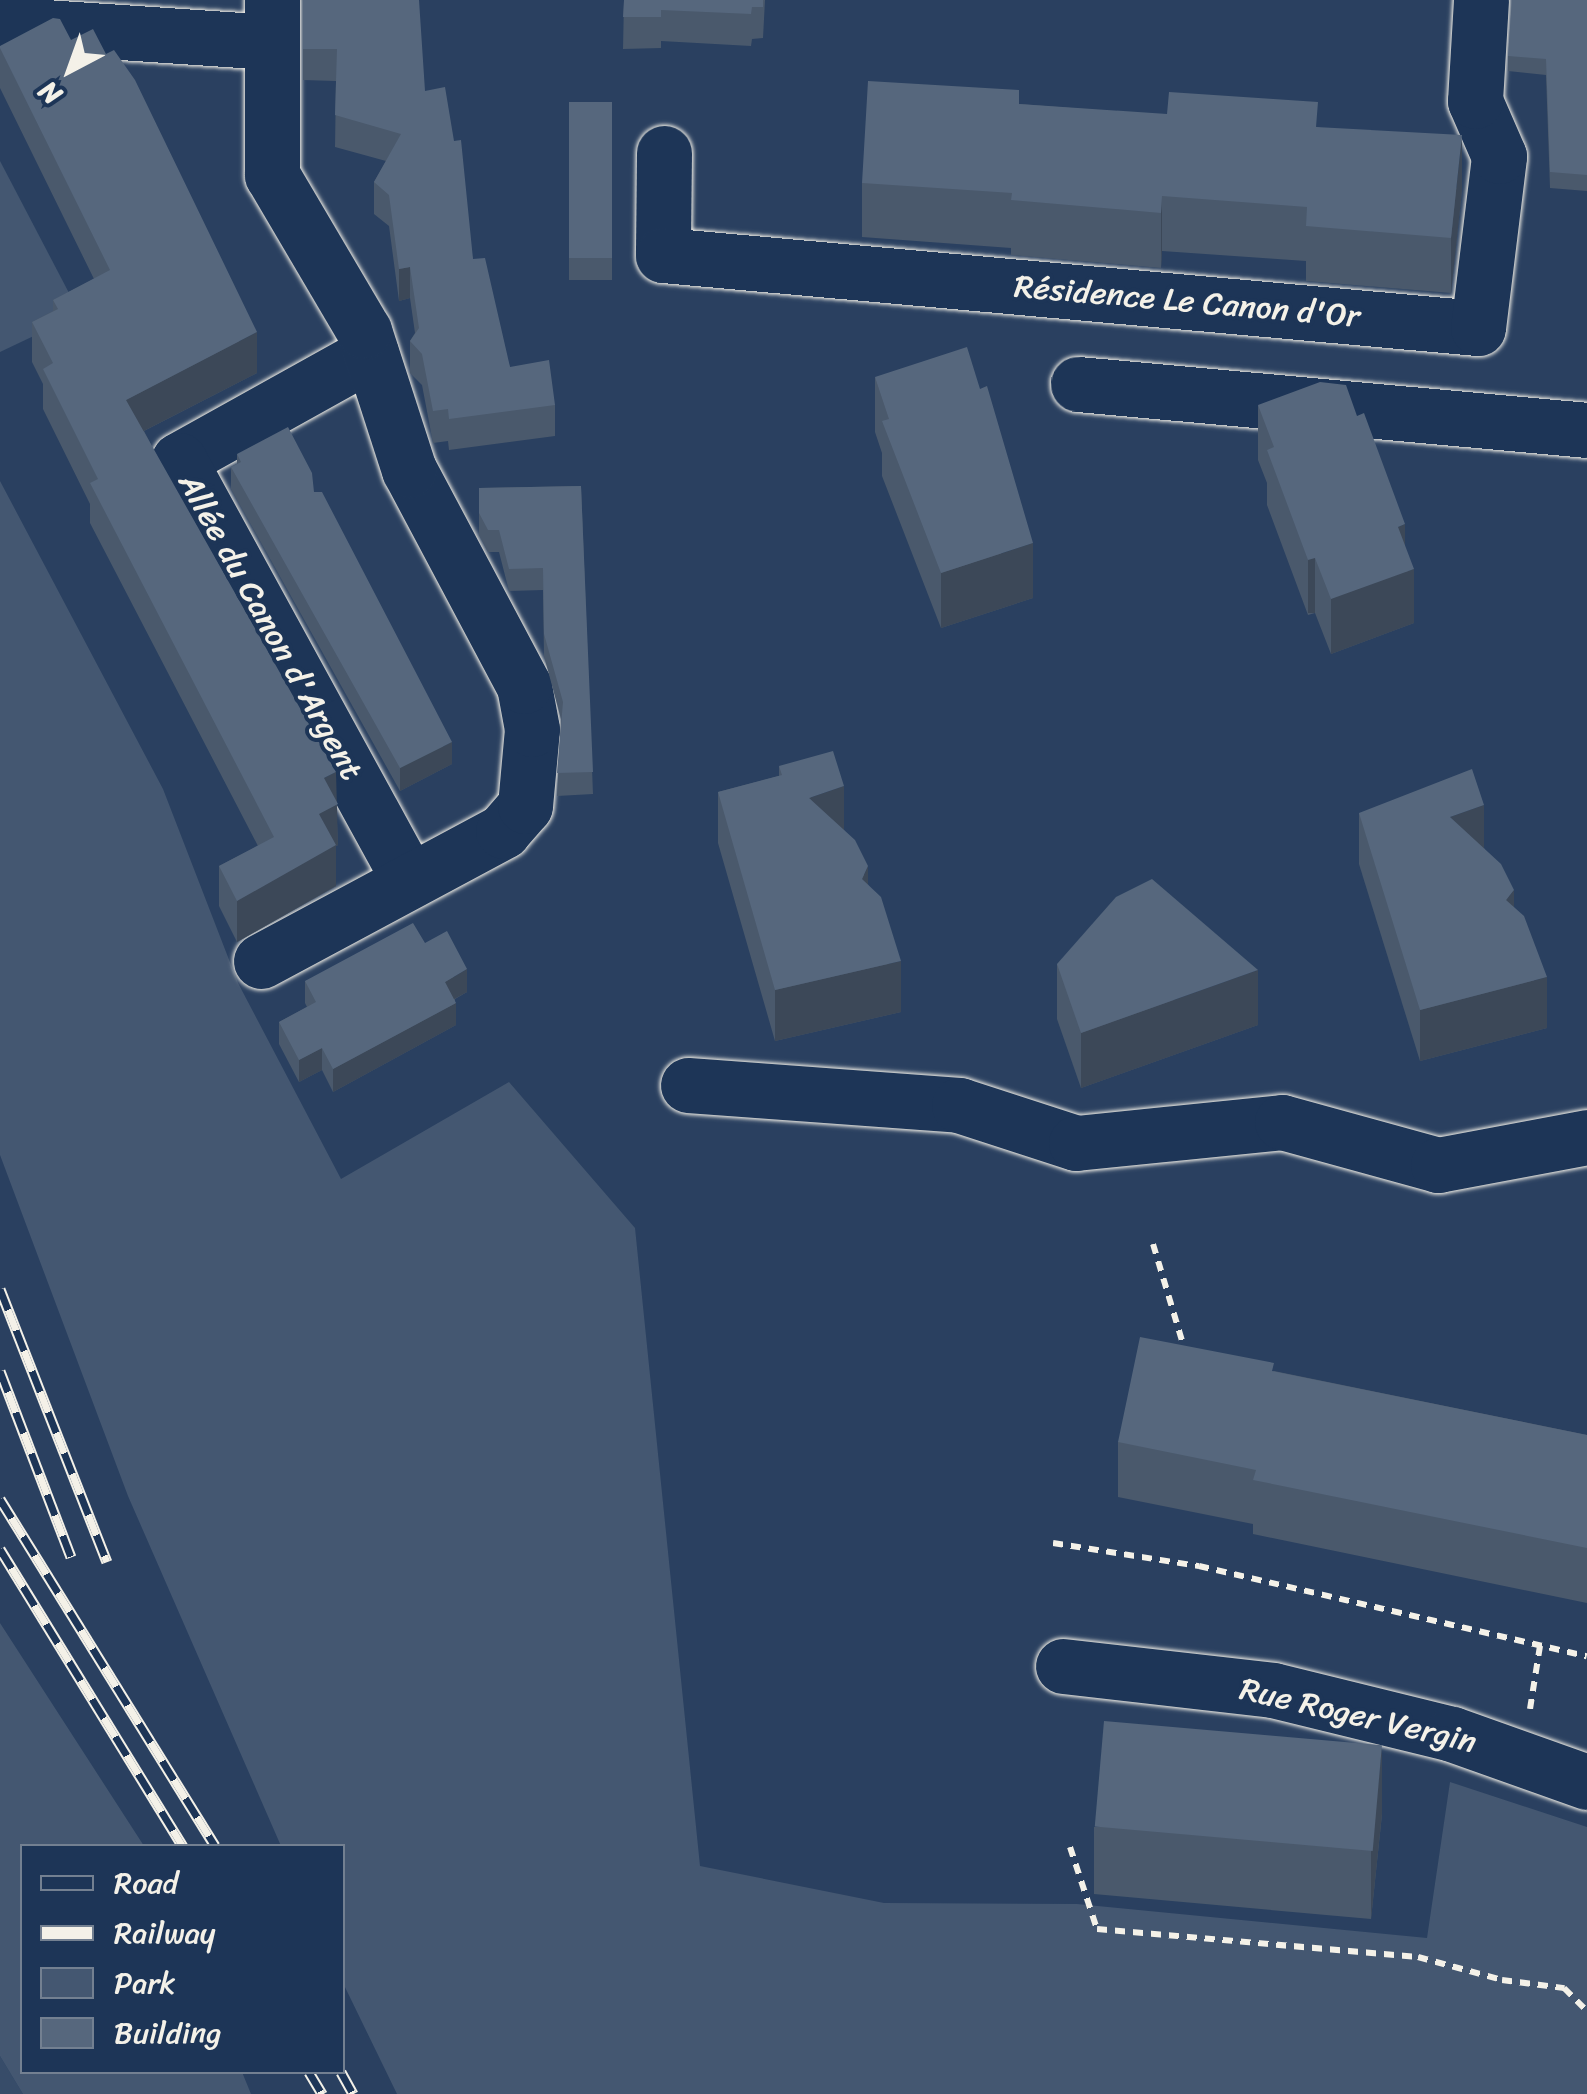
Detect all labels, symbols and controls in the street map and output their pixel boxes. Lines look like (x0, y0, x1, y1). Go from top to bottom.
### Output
north arrow (20, 20, 120, 120)
text: N (27, 68, 73, 118)
street label: Résidence Le Canon d'Or (1012, 268, 1362, 336)
street label: Allée du Canon d'Argent (170, 467, 370, 787)
street label: Rue Roger Vergin (1237, 1670, 1479, 1762)
legend (20, 1844, 345, 2074)
text: Road (114, 1856, 178, 1910)
text: Railway (114, 1906, 215, 1960)
text: Park (114, 1956, 176, 2010)
text: Building (114, 2006, 221, 2060)

